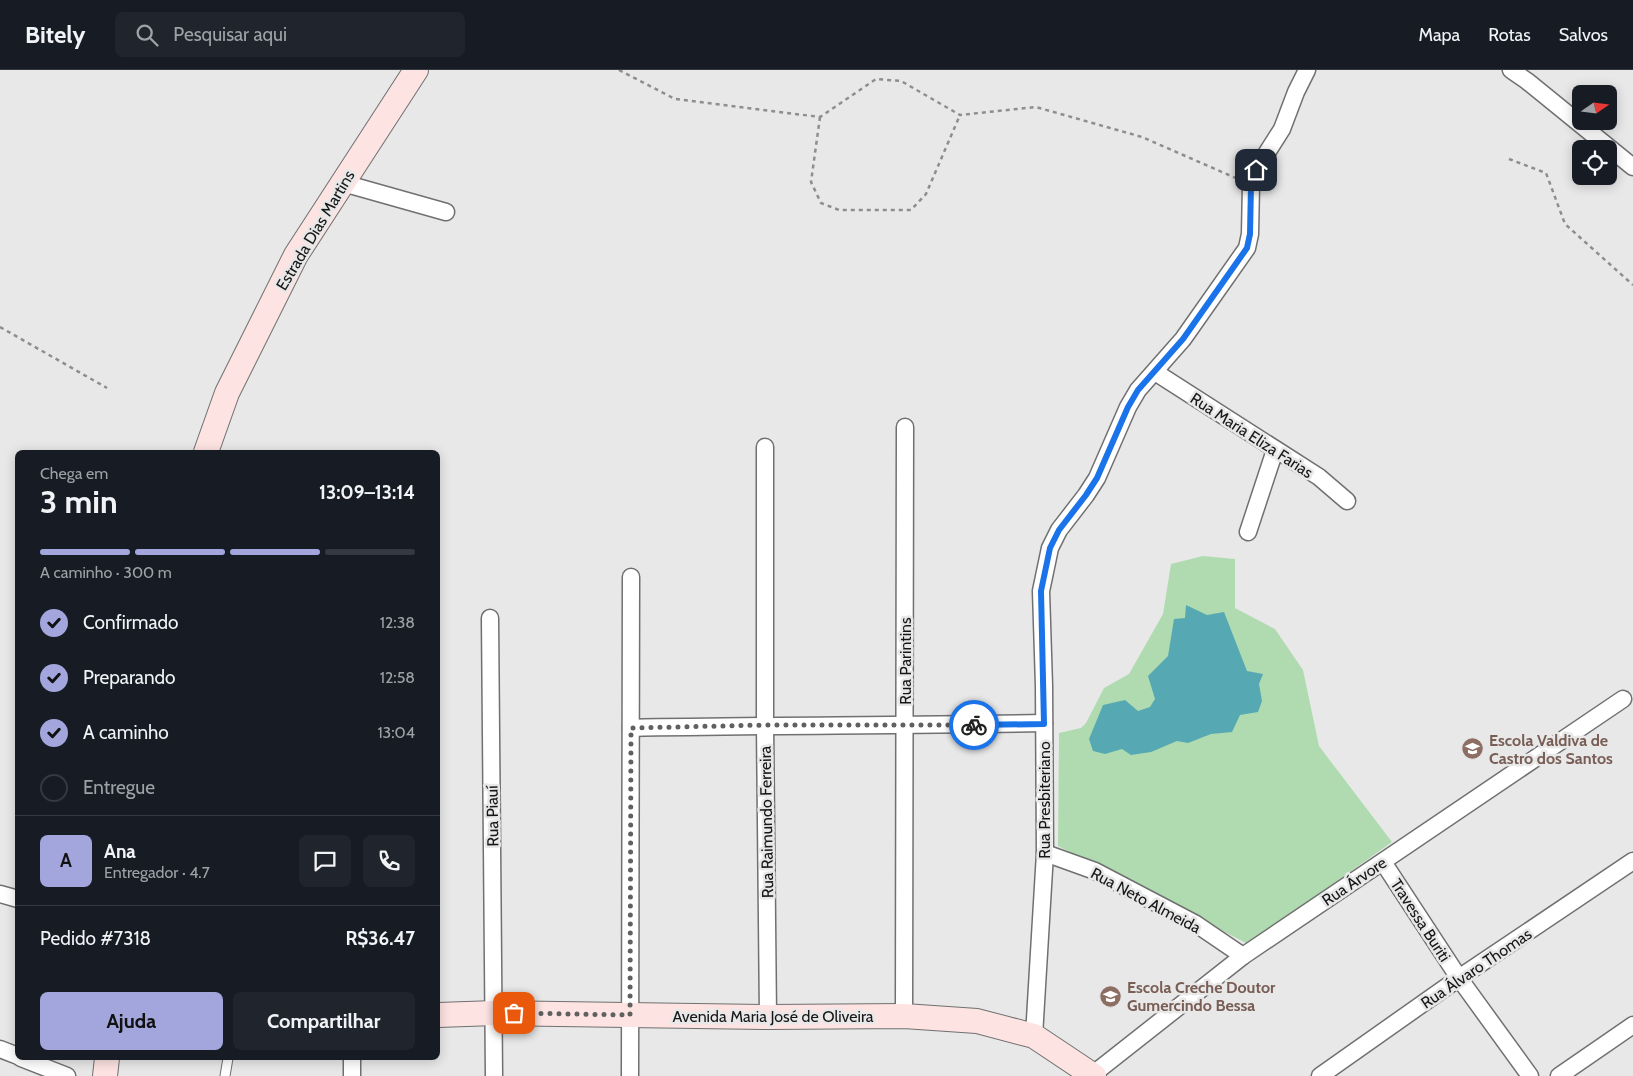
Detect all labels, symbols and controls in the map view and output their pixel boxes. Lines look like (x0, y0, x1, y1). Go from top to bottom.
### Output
search box (115, 12, 465, 57)
text: Bitely (25, 20, 85, 49)
icon: search (133, 21, 161, 49)
text: Pesquisar aqui (173, 23, 287, 46)
text: Mapa (1418, 24, 1460, 46)
text: Rotas (1488, 24, 1531, 46)
text: Salvos (1559, 24, 1608, 46)
north arrow (1572, 85, 1618, 130)
map controls (1572, 85, 1617, 185)
button: locate (1572, 140, 1617, 185)
pin (1235, 149, 1277, 191)
icon: home (1242, 156, 1270, 184)
street label: Estrada Dias Martins (272, 167, 359, 294)
street label: Rua Maria Eliza Farias (1187, 389, 1317, 482)
text: Chega em (40, 464, 108, 483)
text: 13:09–13:14 (319, 481, 415, 504)
text: 3 min (40, 482, 118, 521)
text: A caminho · 300 m (40, 563, 172, 582)
icon: check (40, 609, 68, 637)
text: Confirmado (83, 611, 179, 634)
text: 12:38 (380, 613, 415, 632)
street label: Rua Parintins (896, 617, 915, 705)
icon: check (40, 664, 68, 692)
text: Preparando (83, 666, 176, 689)
text: 12:58 (380, 668, 415, 687)
courier (949, 700, 999, 750)
icon: bike (960, 711, 988, 739)
icon: check (40, 719, 68, 747)
text: A caminho (83, 721, 169, 744)
text: 13:04 (377, 723, 415, 742)
place label: Escola Valdiva de Castro dos Santos (1489, 731, 1613, 768)
school or university icon: Escola Valdiva de Castro dos Santos (1461, 737, 1485, 761)
street label: Rua Presbiteriano (1035, 741, 1054, 859)
street label: Rua Raimundo Ferreira (756, 745, 777, 898)
text: Entregue (83, 776, 155, 799)
street label: Rua Piauí (482, 785, 503, 847)
button: chat (299, 835, 351, 887)
button: phone (363, 835, 415, 887)
text: Ana (104, 840, 136, 863)
text: A (60, 849, 72, 872)
street label: Rua Árvore (1318, 853, 1390, 910)
text: Entregador · 4.7 (104, 863, 210, 882)
street label: Rua Neto Almeida (1088, 863, 1204, 938)
street label: Travessa Buriti (1387, 875, 1454, 965)
street label: Rua Álvaro Thomas (1417, 924, 1536, 1012)
text: Pedido #7318 (40, 927, 151, 950)
text: R$36.47 (345, 927, 415, 950)
place label: Escola Creche Doutor Gumercindo Bessa (1127, 978, 1276, 1015)
school or university icon: Escola Creche Doutor Gumercindo Bessa (1099, 984, 1123, 1008)
button: Ajuda (40, 992, 223, 1050)
button: Compartilhar (233, 992, 415, 1050)
pin (493, 992, 535, 1034)
icon: bag (500, 999, 528, 1027)
street label: Avenida Maria José de Oliveira (672, 1007, 874, 1026)

